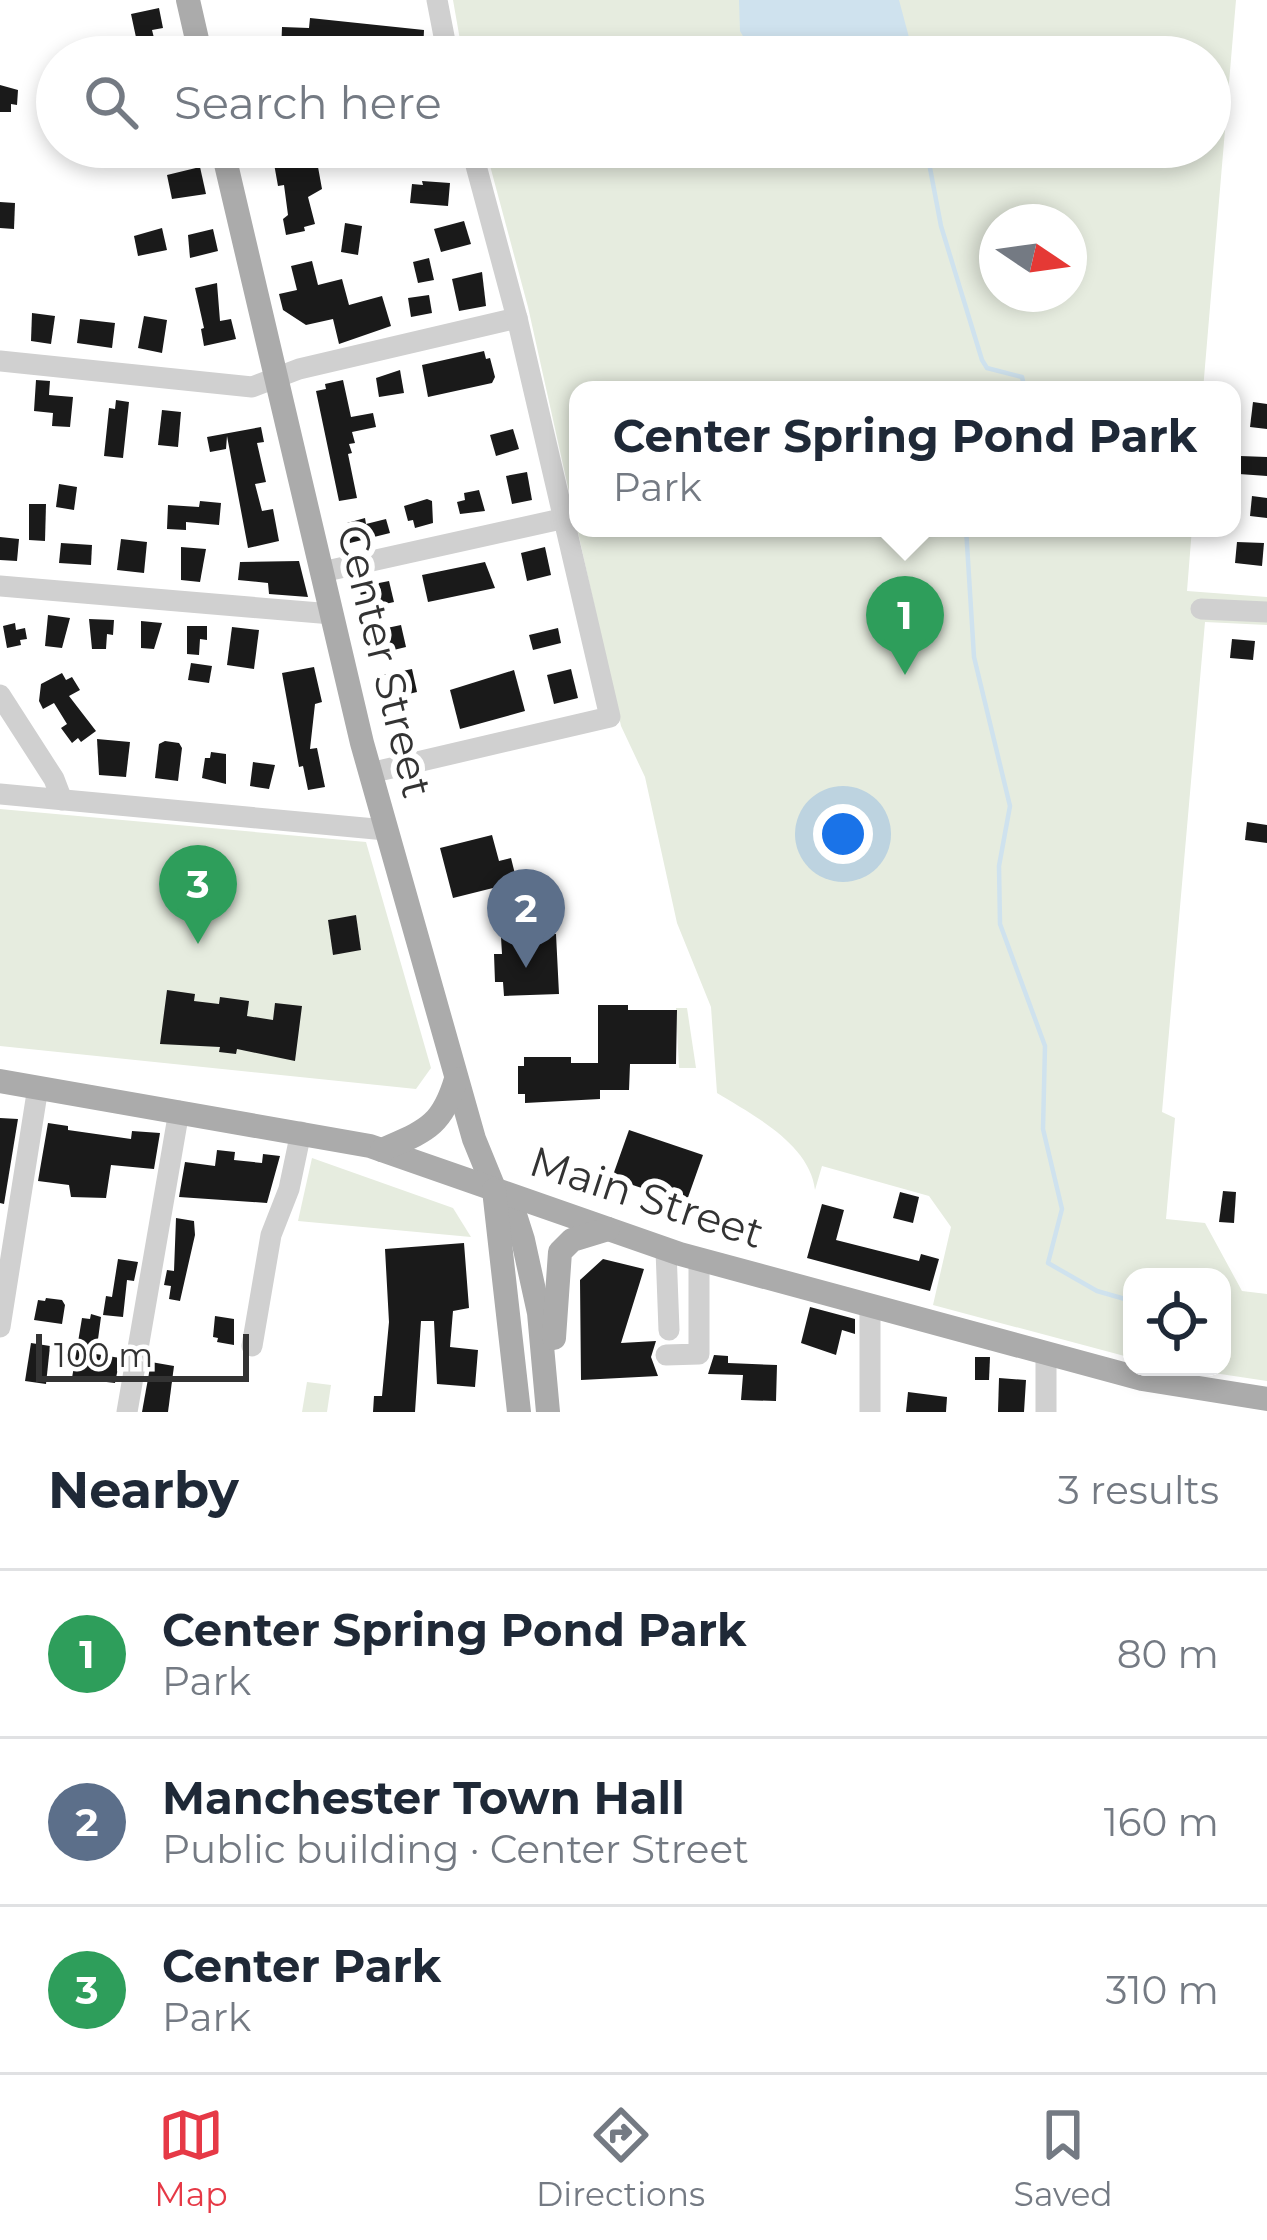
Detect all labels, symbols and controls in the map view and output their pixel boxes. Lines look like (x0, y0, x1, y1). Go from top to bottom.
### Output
search box (36, 36, 1231, 168)
icon: search (78, 69, 144, 135)
text: Search here (174, 75, 442, 130)
north arrow (979, 204, 1087, 312)
popup (569, 381, 1241, 537)
text: Center Spring Pond Park (613, 408, 1197, 463)
text: Park (613, 463, 702, 511)
street label: Center Street (326, 519, 444, 803)
pin: 1 (866, 576, 944, 675)
your location (813, 804, 873, 864)
pin: 3 (159, 845, 237, 944)
pin: 2 (487, 869, 565, 968)
street label: Main Street (524, 1135, 770, 1259)
map controls (1123, 1268, 1231, 1376)
button: locate (1123, 1268, 1231, 1376)
scale bar (36, 1328, 249, 1381)
text: 100 m (54, 1335, 153, 1375)
text: Nearby (48, 1459, 239, 1521)
text: 3 results (1058, 1466, 1219, 1514)
text: Center Spring Pond Park (162, 1602, 746, 1657)
text: 1 (79, 1630, 95, 1678)
text: 80 m (1117, 1630, 1219, 1678)
text: Park (162, 1657, 251, 1705)
text: Manchester Town Hall (162, 1770, 685, 1825)
text: 2 (75, 1798, 99, 1846)
text: 160 m (1104, 1798, 1219, 1846)
text: Public building · Center Street (162, 1825, 749, 1873)
text: Center Park (162, 1938, 441, 1993)
text: 3 (75, 1966, 99, 2014)
text: 310 m (1106, 1966, 1219, 2014)
text: Park (162, 1993, 251, 2041)
tab: Map (154, 2102, 228, 2214)
tab: Directions (536, 2102, 705, 2214)
tab: Saved (1014, 2102, 1113, 2214)

